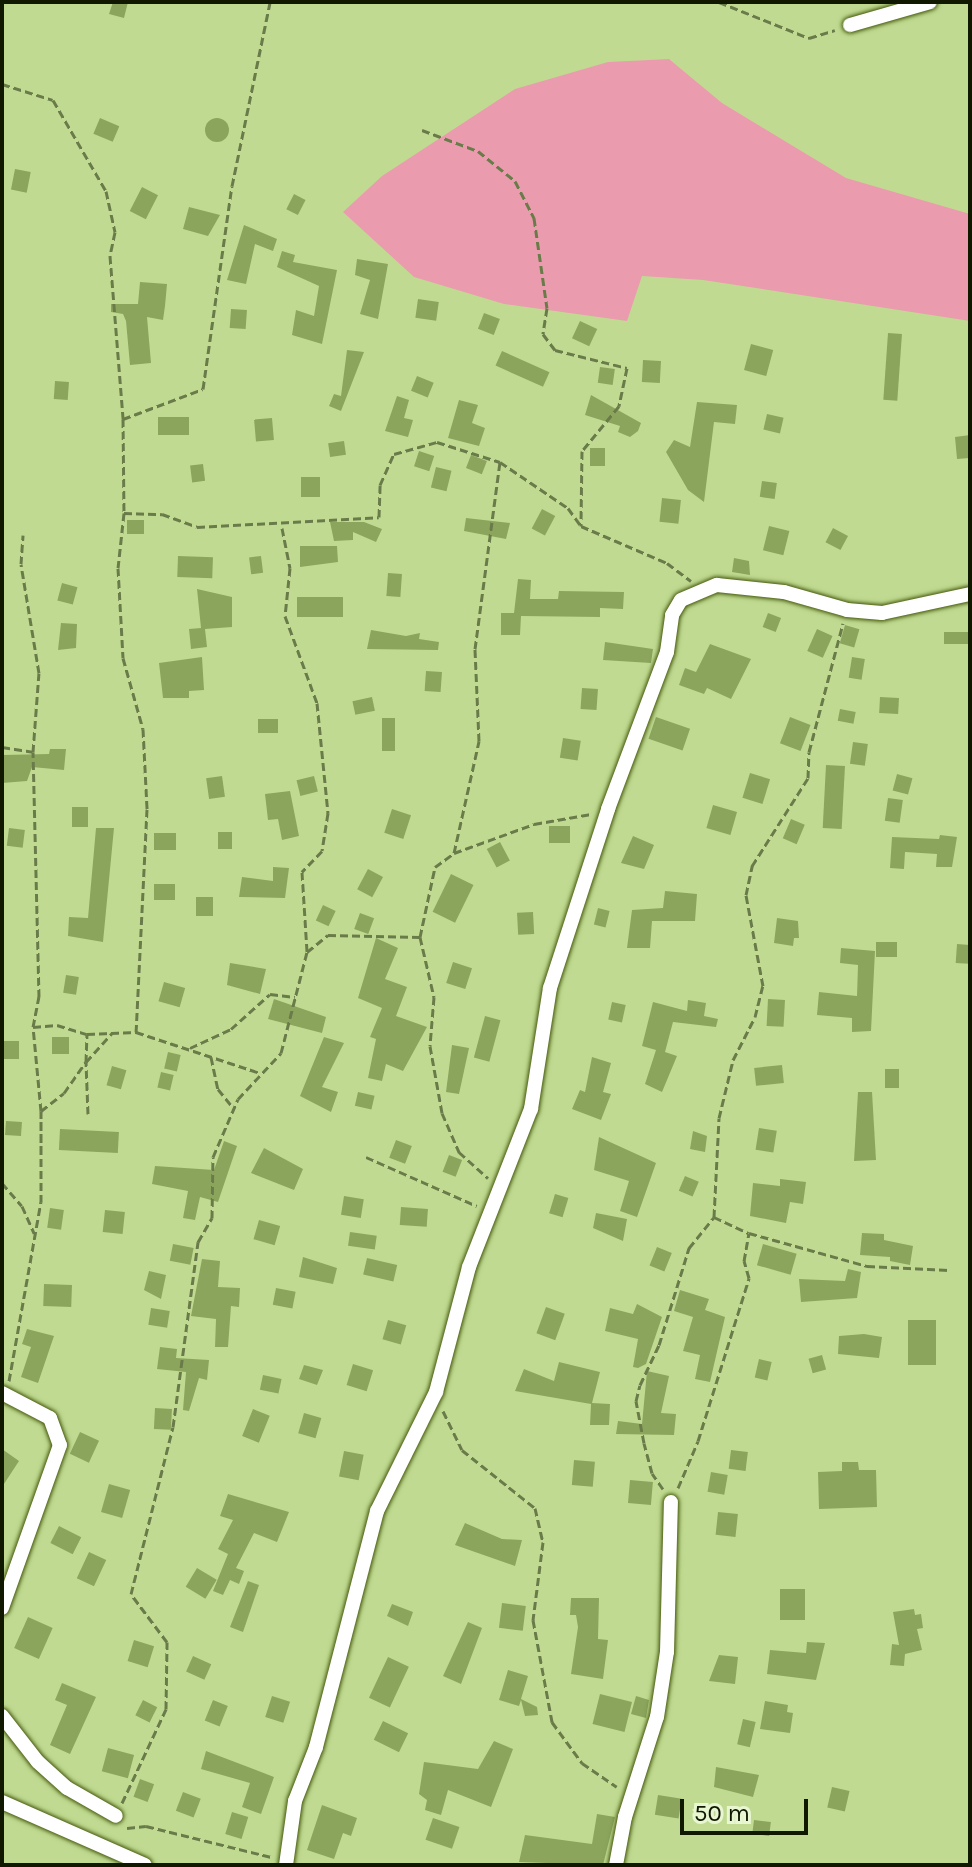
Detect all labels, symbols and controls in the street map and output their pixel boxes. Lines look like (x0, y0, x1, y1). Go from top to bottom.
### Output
scale bar (684, 1783, 812, 1833)
text: 50 m (694, 1799, 750, 1827)

